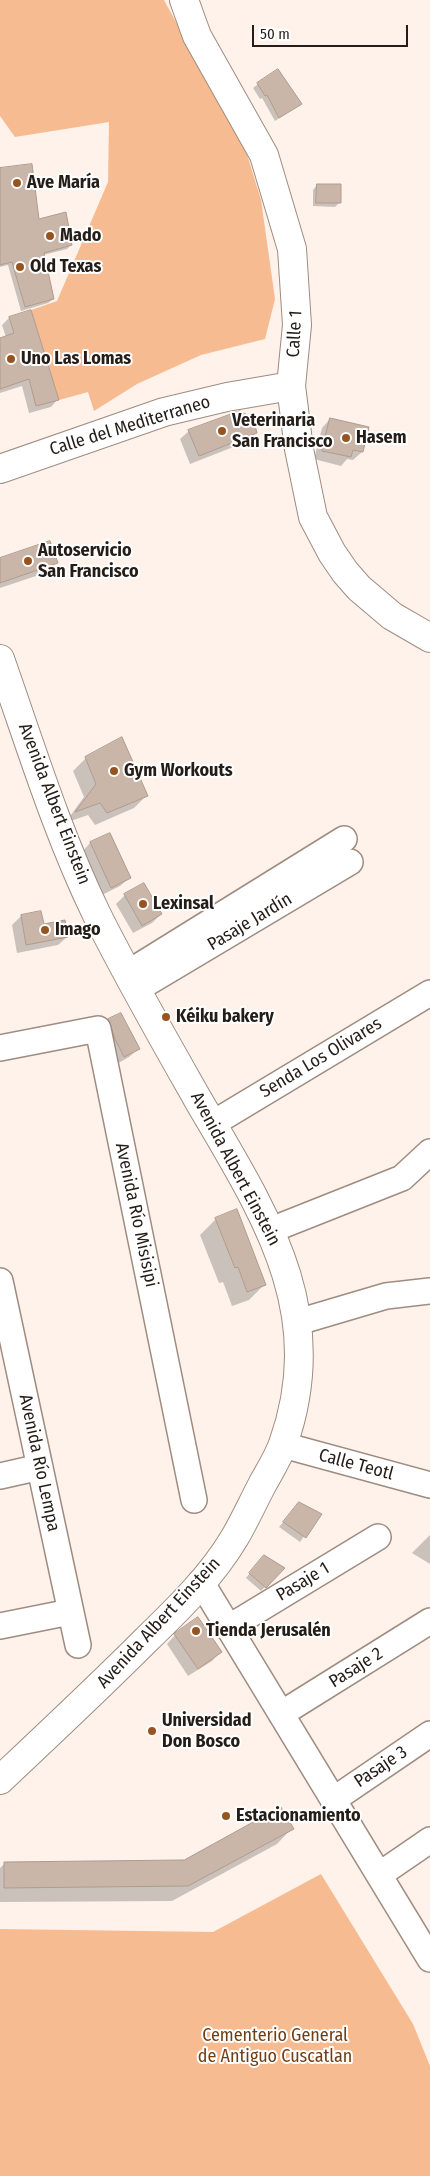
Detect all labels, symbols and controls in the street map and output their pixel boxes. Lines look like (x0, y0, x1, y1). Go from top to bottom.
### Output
scale bar (255, 15, 411, 47)
text: 50 m (260, 25, 290, 43)
place label: Ave María (27, 172, 100, 194)
marker: Ave María (11, 177, 23, 189)
place label: Mado (60, 225, 101, 247)
marker: Mado (44, 230, 56, 242)
place label: Old Texas (30, 256, 101, 278)
marker: Old Texas (14, 261, 26, 273)
street label: Calle 1 (283, 310, 307, 358)
place label: Uno Las Lomas (21, 348, 131, 370)
marker: Uno Las Lomas (5, 353, 17, 365)
street label: Calle del Mediterraneo (47, 391, 213, 461)
place label: Veterinaria San Francisco (232, 410, 333, 452)
marker: Veterinaria San Francisco (216, 425, 228, 437)
place label: Hasem (356, 427, 406, 449)
marker: Hasem (340, 432, 352, 444)
place label: Autoservicio San Francisco (38, 540, 139, 582)
marker: Autoservicio San Francisco (22, 555, 34, 567)
street label: Avenida Albert Einstein (13, 720, 95, 888)
place label: Gym Workouts (124, 760, 233, 782)
marker: Gym Workouts (108, 765, 120, 777)
street label: Pasaje Jardín (204, 888, 296, 956)
place label: Lexinsal (153, 893, 214, 915)
marker: Lexinsal (137, 898, 149, 910)
place label: Imago (55, 919, 101, 941)
marker: Imago (39, 924, 51, 936)
place label: Kéiku bakery (176, 1006, 274, 1028)
marker: Kéiku bakery (160, 1011, 172, 1023)
street label: Senda Los Olivares (256, 1013, 386, 1103)
street label: Avenida Albert Einstein (185, 1089, 285, 1249)
street label: Avenida Río Misisipi (110, 1141, 162, 1289)
street label: Avenida Río Lempa (14, 1392, 64, 1534)
street label: Calle Teotl (316, 1445, 396, 1485)
street label: Avenida Albert Einstein (93, 1553, 225, 1693)
street label: Pasaje 1 (273, 1558, 333, 1606)
place label: Tienda Jerusalén (206, 1620, 331, 1642)
marker: Tienda Jerusalén (190, 1625, 202, 1637)
street label: Pasaje 2 (325, 1643, 387, 1693)
place label: Universidad Don Bosco (162, 1710, 252, 1752)
marker: Universidad Don Bosco (146, 1725, 158, 1737)
street label: Pasaje 3 (350, 1742, 412, 1792)
place label: Estacionamiento (236, 1805, 361, 1827)
marker: Estacionamiento (220, 1810, 232, 1822)
park label: Cementerio General de Antiguo Cuscatlan (198, 2025, 352, 2068)

